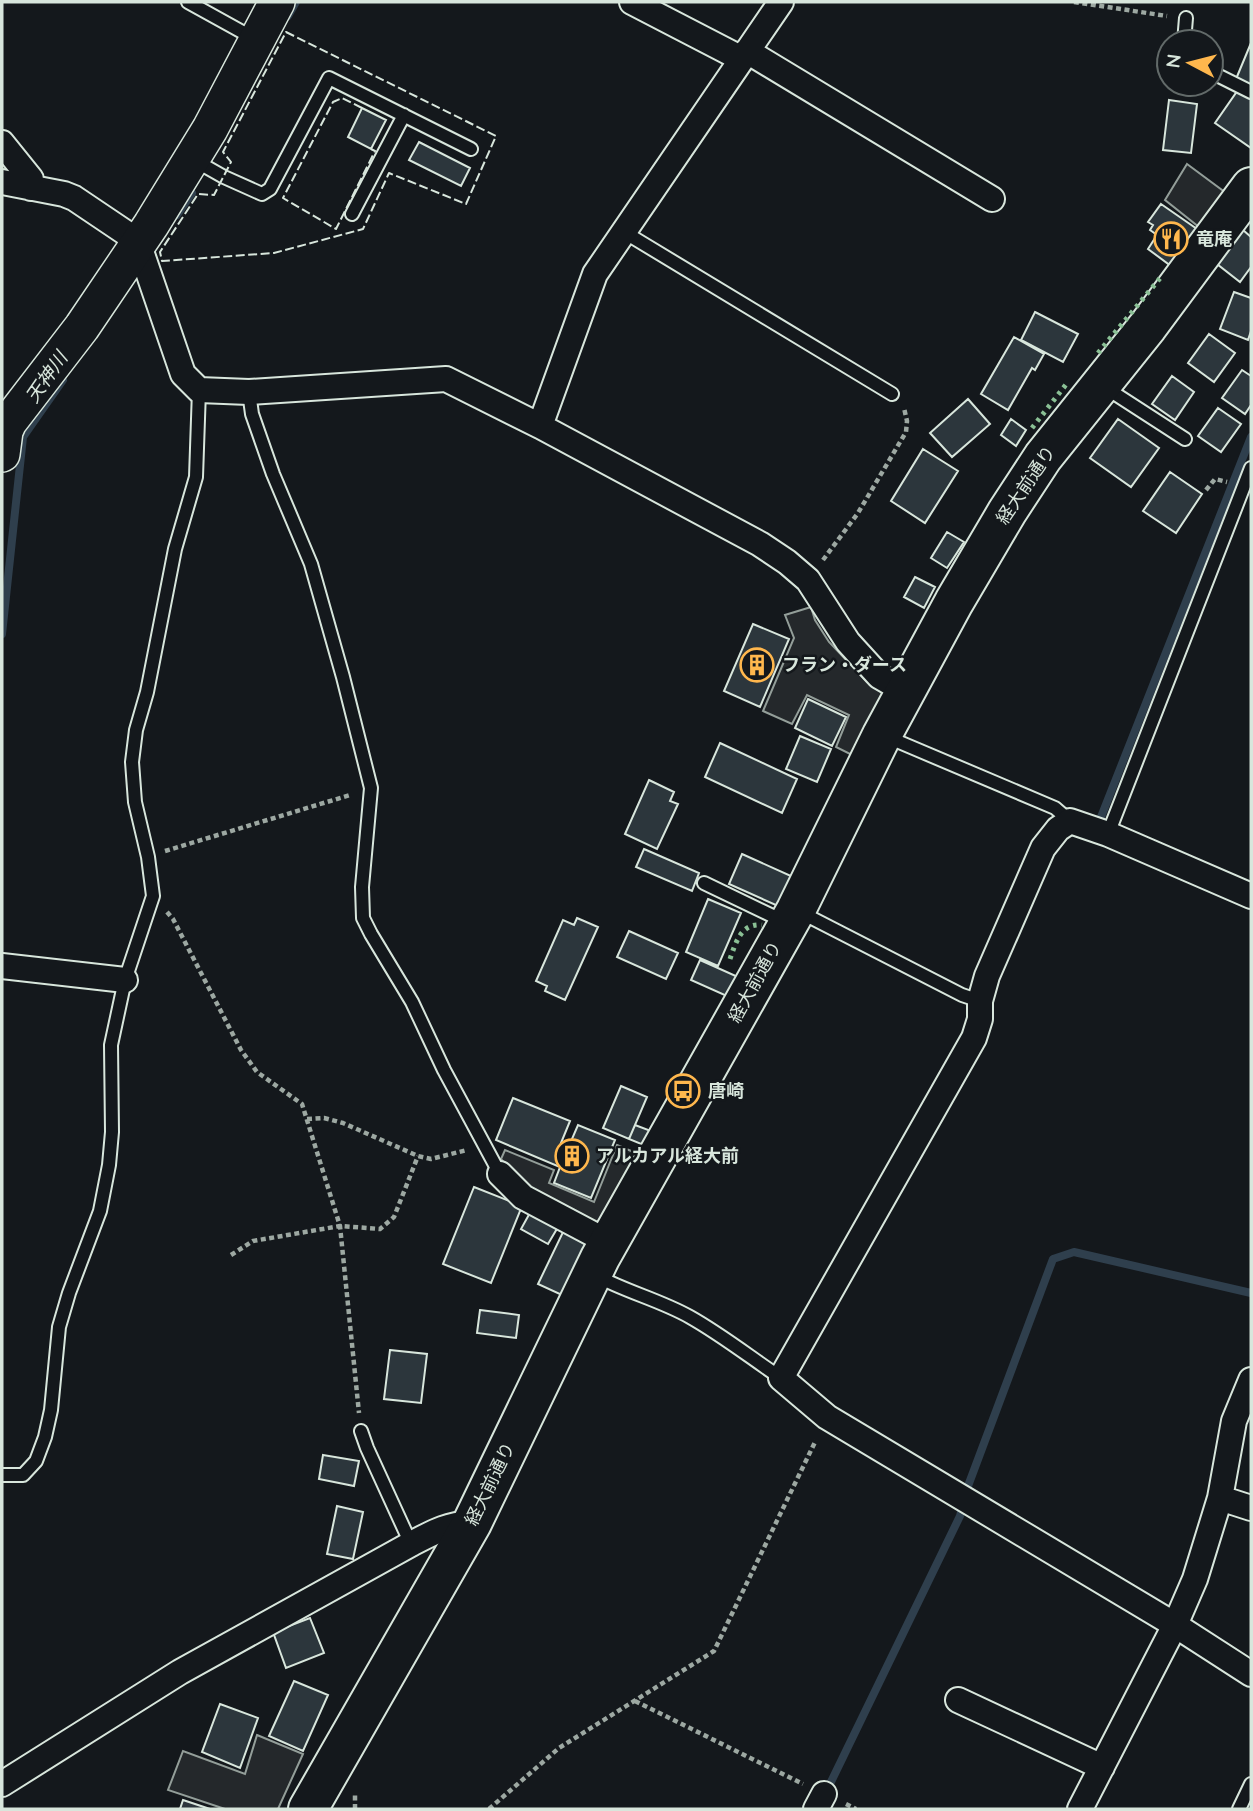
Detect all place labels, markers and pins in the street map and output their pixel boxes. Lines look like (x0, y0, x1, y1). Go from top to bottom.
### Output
restaurant icon: 竜庵 (1152, 220, 1190, 258)
place label: 竜庵 (1196, 227, 1232, 250)
building icon: フラン・ダース (738, 646, 776, 684)
place label: フラン・ダース (782, 653, 907, 676)
bus stop icon: 唐崎 (664, 1072, 702, 1110)
place label: 唐崎 (708, 1079, 744, 1102)
building icon: アルカアル経大前 (553, 1137, 591, 1175)
place label: アルカアル経大前 (596, 1144, 739, 1167)

